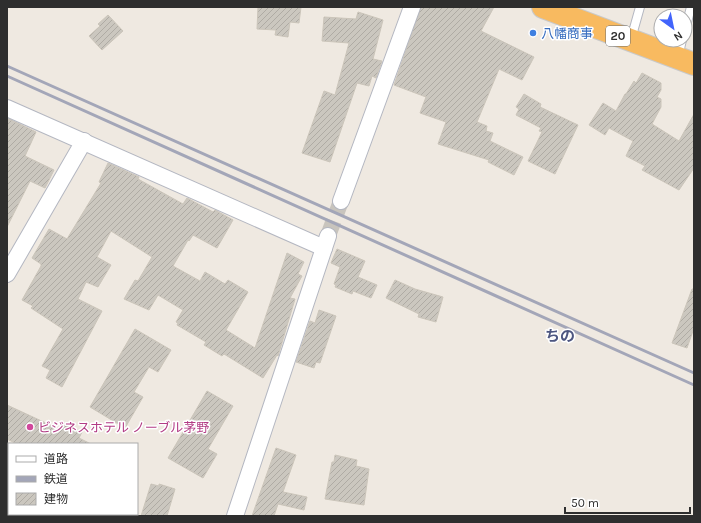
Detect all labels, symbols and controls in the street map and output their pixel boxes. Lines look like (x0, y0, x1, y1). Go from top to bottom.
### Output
north arrow (653, 8, 693, 48)
place label: 八幡商事 (541, 26, 593, 41)
road number: 20 (606, 26, 630, 46)
marker: 八幡商事 (528, 28, 538, 38)
text: N (671, 28, 685, 44)
district label: ちの (545, 327, 575, 345)
place label: ビジネスホテル ノーブル茅野 (38, 420, 209, 435)
marker: ビジネスホテル ノーブル茅野 (25, 422, 35, 432)
legend (8, 443, 138, 515)
text: 道路 (44, 452, 68, 466)
text: 鉄道 (44, 472, 68, 486)
scale bar (565, 489, 690, 515)
text: 建物 (44, 492, 68, 506)
text: 50 m (571, 496, 599, 510)

